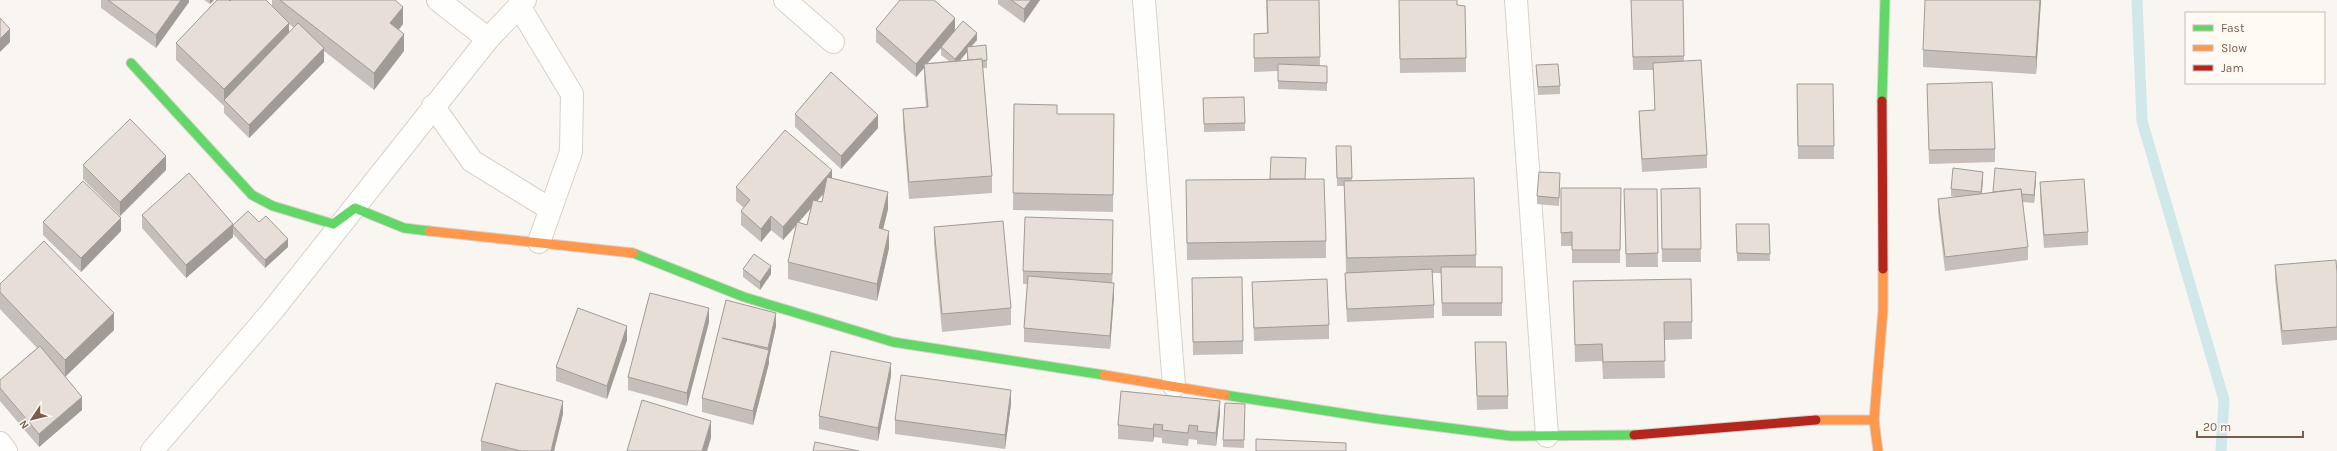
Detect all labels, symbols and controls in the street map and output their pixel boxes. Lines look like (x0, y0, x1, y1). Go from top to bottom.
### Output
legend (2185, 12, 2325, 84)
text: Fast (2221, 21, 2245, 35)
text: Slow (2221, 41, 2247, 55)
text: Jam (2221, 61, 2244, 75)
north arrow (12, 399, 52, 439)
scale bar (2197, 413, 2303, 439)
text: N (17, 417, 32, 431)
text: 20 m (2203, 420, 2231, 434)

